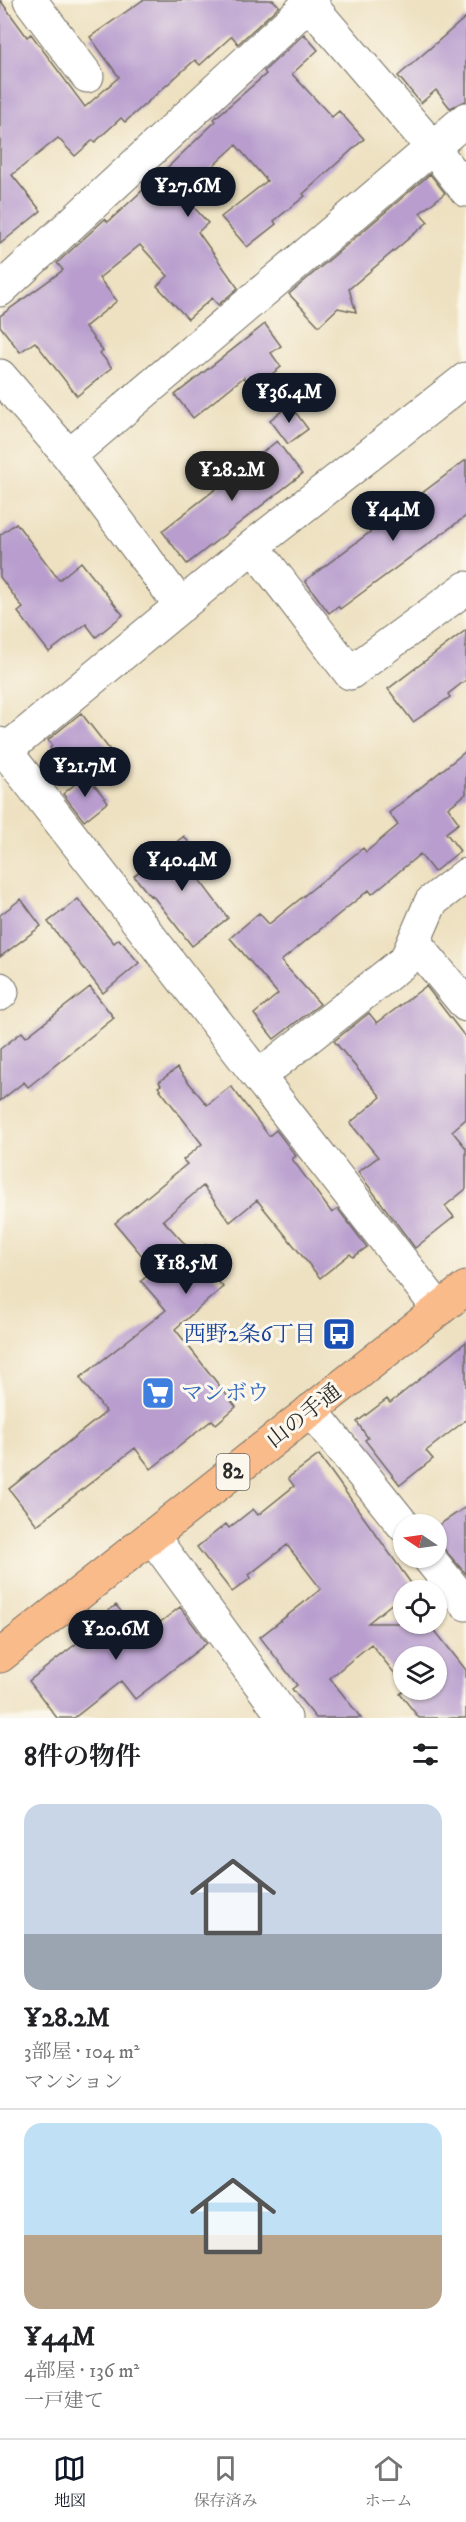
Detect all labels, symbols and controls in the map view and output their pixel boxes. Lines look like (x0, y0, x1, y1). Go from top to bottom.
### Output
pin: ¥27.6M (139, 167, 237, 218)
text: ¥27.6M (155, 174, 221, 199)
pin: ¥36.4M (240, 373, 338, 424)
text: ¥36.4M (256, 380, 322, 405)
pin: ¥28.2M (183, 451, 281, 502)
text: ¥28.2M (199, 458, 265, 483)
pin: ¥44M (357, 491, 429, 542)
text: ¥44M (366, 498, 420, 523)
pin: ¥21.7M (36, 747, 134, 798)
text: ¥21.7M (54, 754, 116, 779)
pin: ¥40.4M (133, 841, 231, 892)
text: ¥40.4M (147, 848, 217, 873)
pin: ¥18.5M (137, 1244, 235, 1295)
text: ¥18.5M (154, 1251, 218, 1276)
bus stop icon: 西野2条6丁目 (321, 1316, 357, 1352)
place label: 西野2条6丁目 (184, 1321, 316, 1348)
supermarket icon: マンボウ (140, 1375, 176, 1411)
street label: 山の手通 (261, 1378, 347, 1454)
place label: マンボウ (181, 1380, 269, 1407)
road number: 82 (216, 1454, 250, 1490)
north arrow (393, 1514, 447, 1568)
map controls (393, 1514, 447, 1700)
button: locate (393, 1580, 447, 1634)
pin: ¥20.6M (67, 1610, 165, 1661)
text: ¥20.6M (82, 1617, 150, 1642)
button: layers (393, 1646, 447, 1700)
icon: filters (409, 1738, 442, 1771)
text: 8件の物件 (24, 1741, 141, 1774)
icon: home (179, 1843, 287, 1951)
text: ¥28.2M (24, 2002, 110, 2035)
text: 3部屋 · 104 m² (24, 2040, 140, 2065)
text: マンション (24, 2070, 123, 2095)
icon: home (179, 2162, 287, 2270)
text: ¥44M (24, 2321, 95, 2354)
text: 4部屋 · 136 m² (24, 2359, 139, 2384)
text: 一戸建て (24, 2389, 104, 2414)
tab: 地図 (53, 2452, 86, 2511)
tab: 保存済み (193, 2452, 257, 2511)
tab: ホーム (364, 2452, 412, 2511)

